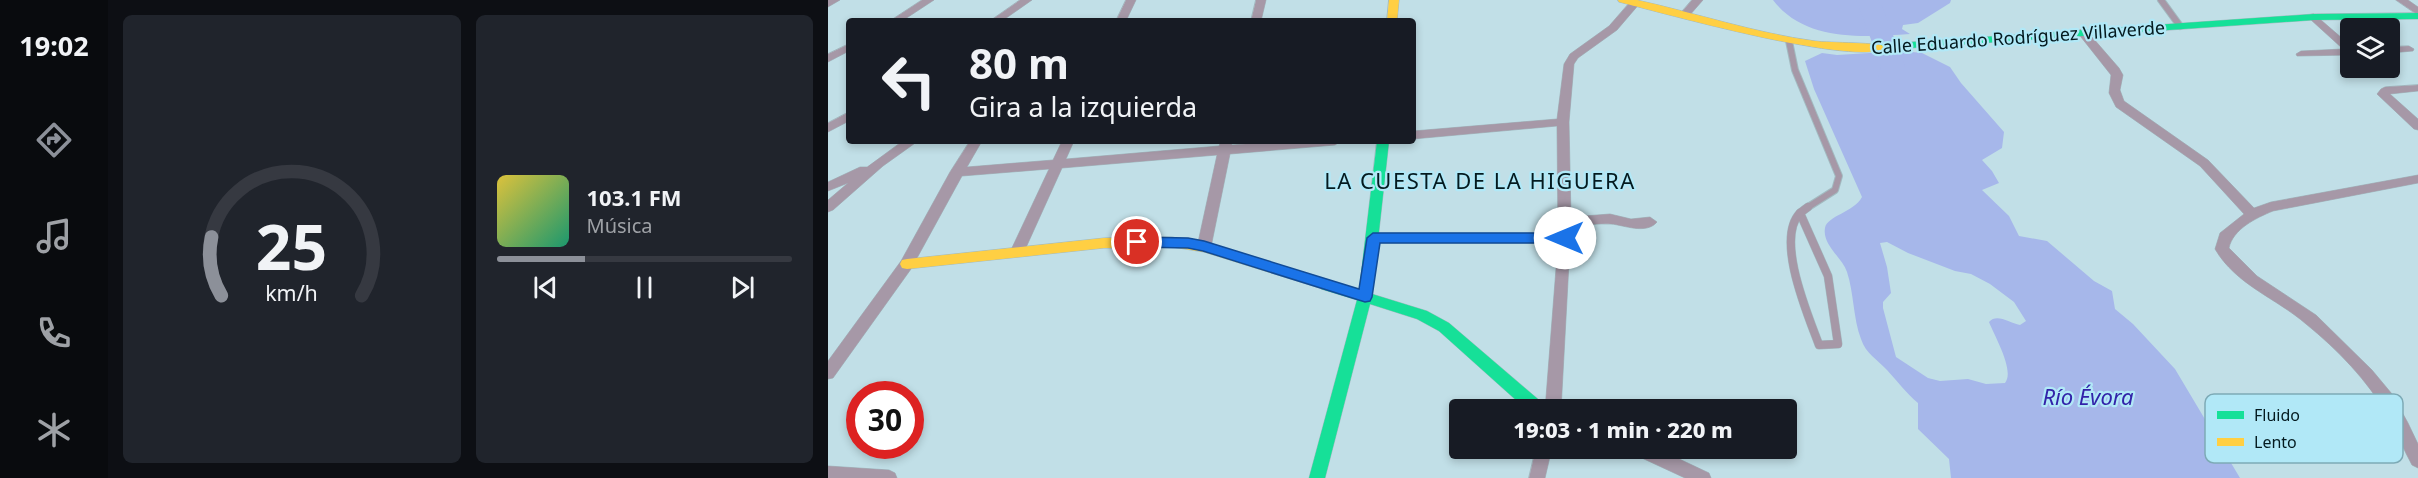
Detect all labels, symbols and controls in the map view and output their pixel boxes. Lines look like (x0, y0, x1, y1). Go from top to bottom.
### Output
street label: Calle Eduardo Rodríguez Villaverde (1870, 15, 2166, 59)
map controls (2340, 18, 2400, 78)
button: layers (2340, 18, 2400, 78)
text: 19:02 (19, 27, 89, 64)
text: 80 m (969, 34, 1069, 91)
icon: left (870, 42, 948, 120)
text: Gira a la izquierda (969, 88, 1197, 125)
icon: directions (33, 119, 75, 161)
district label: LA CUESTA DE LA HIGUERA (1324, 165, 1636, 195)
text: 103.1 FM (587, 182, 682, 212)
text: 25 (256, 203, 327, 288)
position arrow (1533, 206, 1597, 270)
text: Música (587, 212, 653, 239)
icon: music (33, 215, 75, 257)
pin (1111, 216, 1162, 267)
icon: arrive (1120, 225, 1153, 258)
icon: previous (529, 271, 562, 304)
icon: pause (628, 271, 661, 304)
icon: next (726, 271, 759, 304)
text: km/h (265, 278, 318, 307)
icon: phone (33, 312, 75, 354)
speed limit sign: 30 (846, 381, 924, 459)
water label: Río Évora (2042, 381, 2134, 411)
legend (2205, 394, 2403, 463)
text: Fluido (2254, 404, 2300, 426)
icon: climate (33, 409, 75, 451)
text: 19:03 · 1 min · 220 m (1513, 414, 1733, 444)
text: Lento (2254, 431, 2297, 453)

